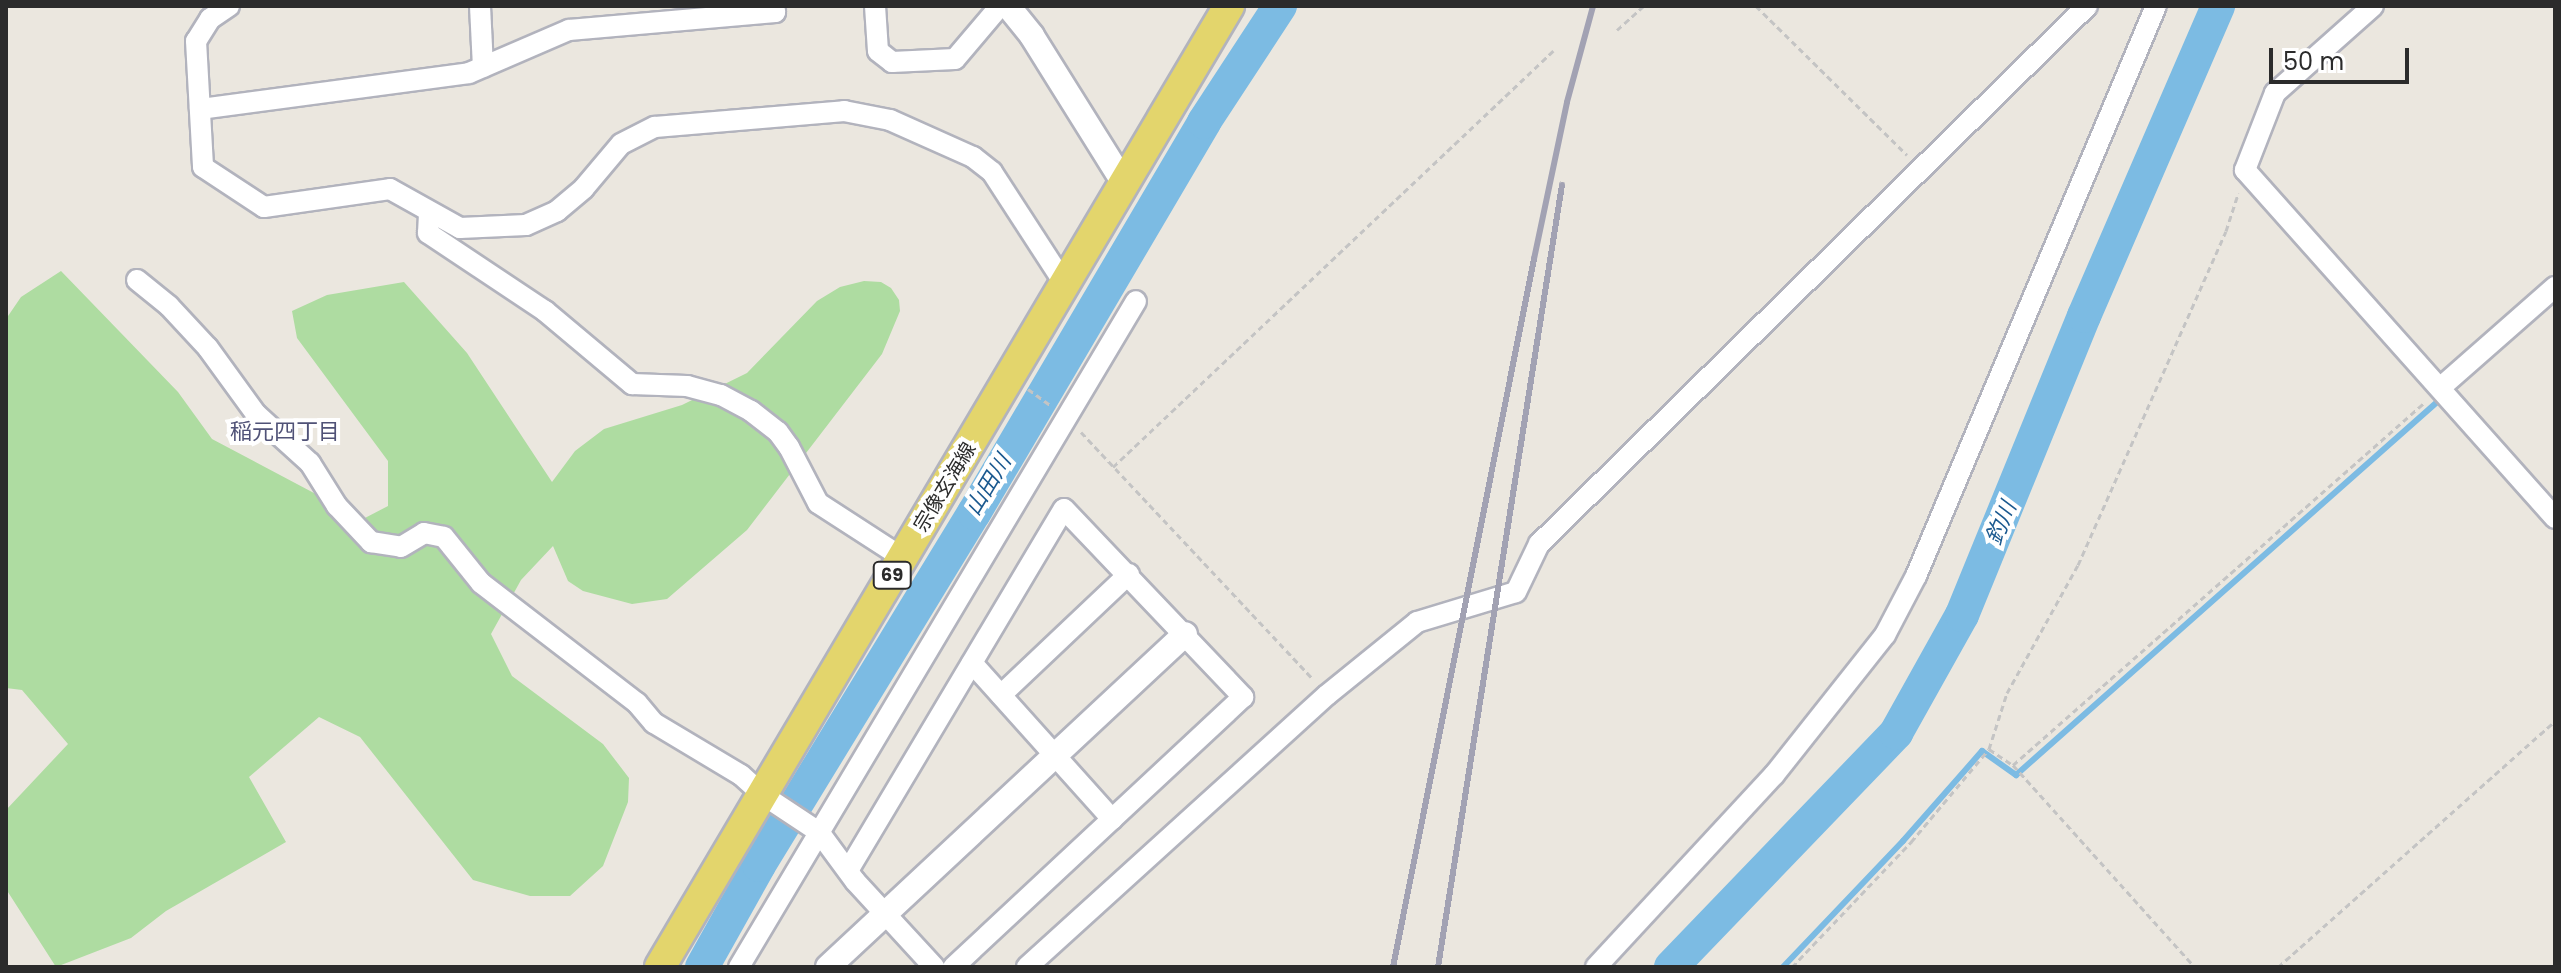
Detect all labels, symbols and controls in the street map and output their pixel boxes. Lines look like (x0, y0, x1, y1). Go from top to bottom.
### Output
scale bar (2273, 32, 2413, 82)
text: 50 m (2283, 45, 2344, 78)
district label: 稲元四丁目 (230, 419, 340, 445)
street label: 宗像玄海線 (909, 438, 981, 536)
water label: 山田川 (960, 450, 1016, 520)
water label: 釣川 (1980, 498, 2022, 548)
road number: 69 (872, 561, 912, 589)

